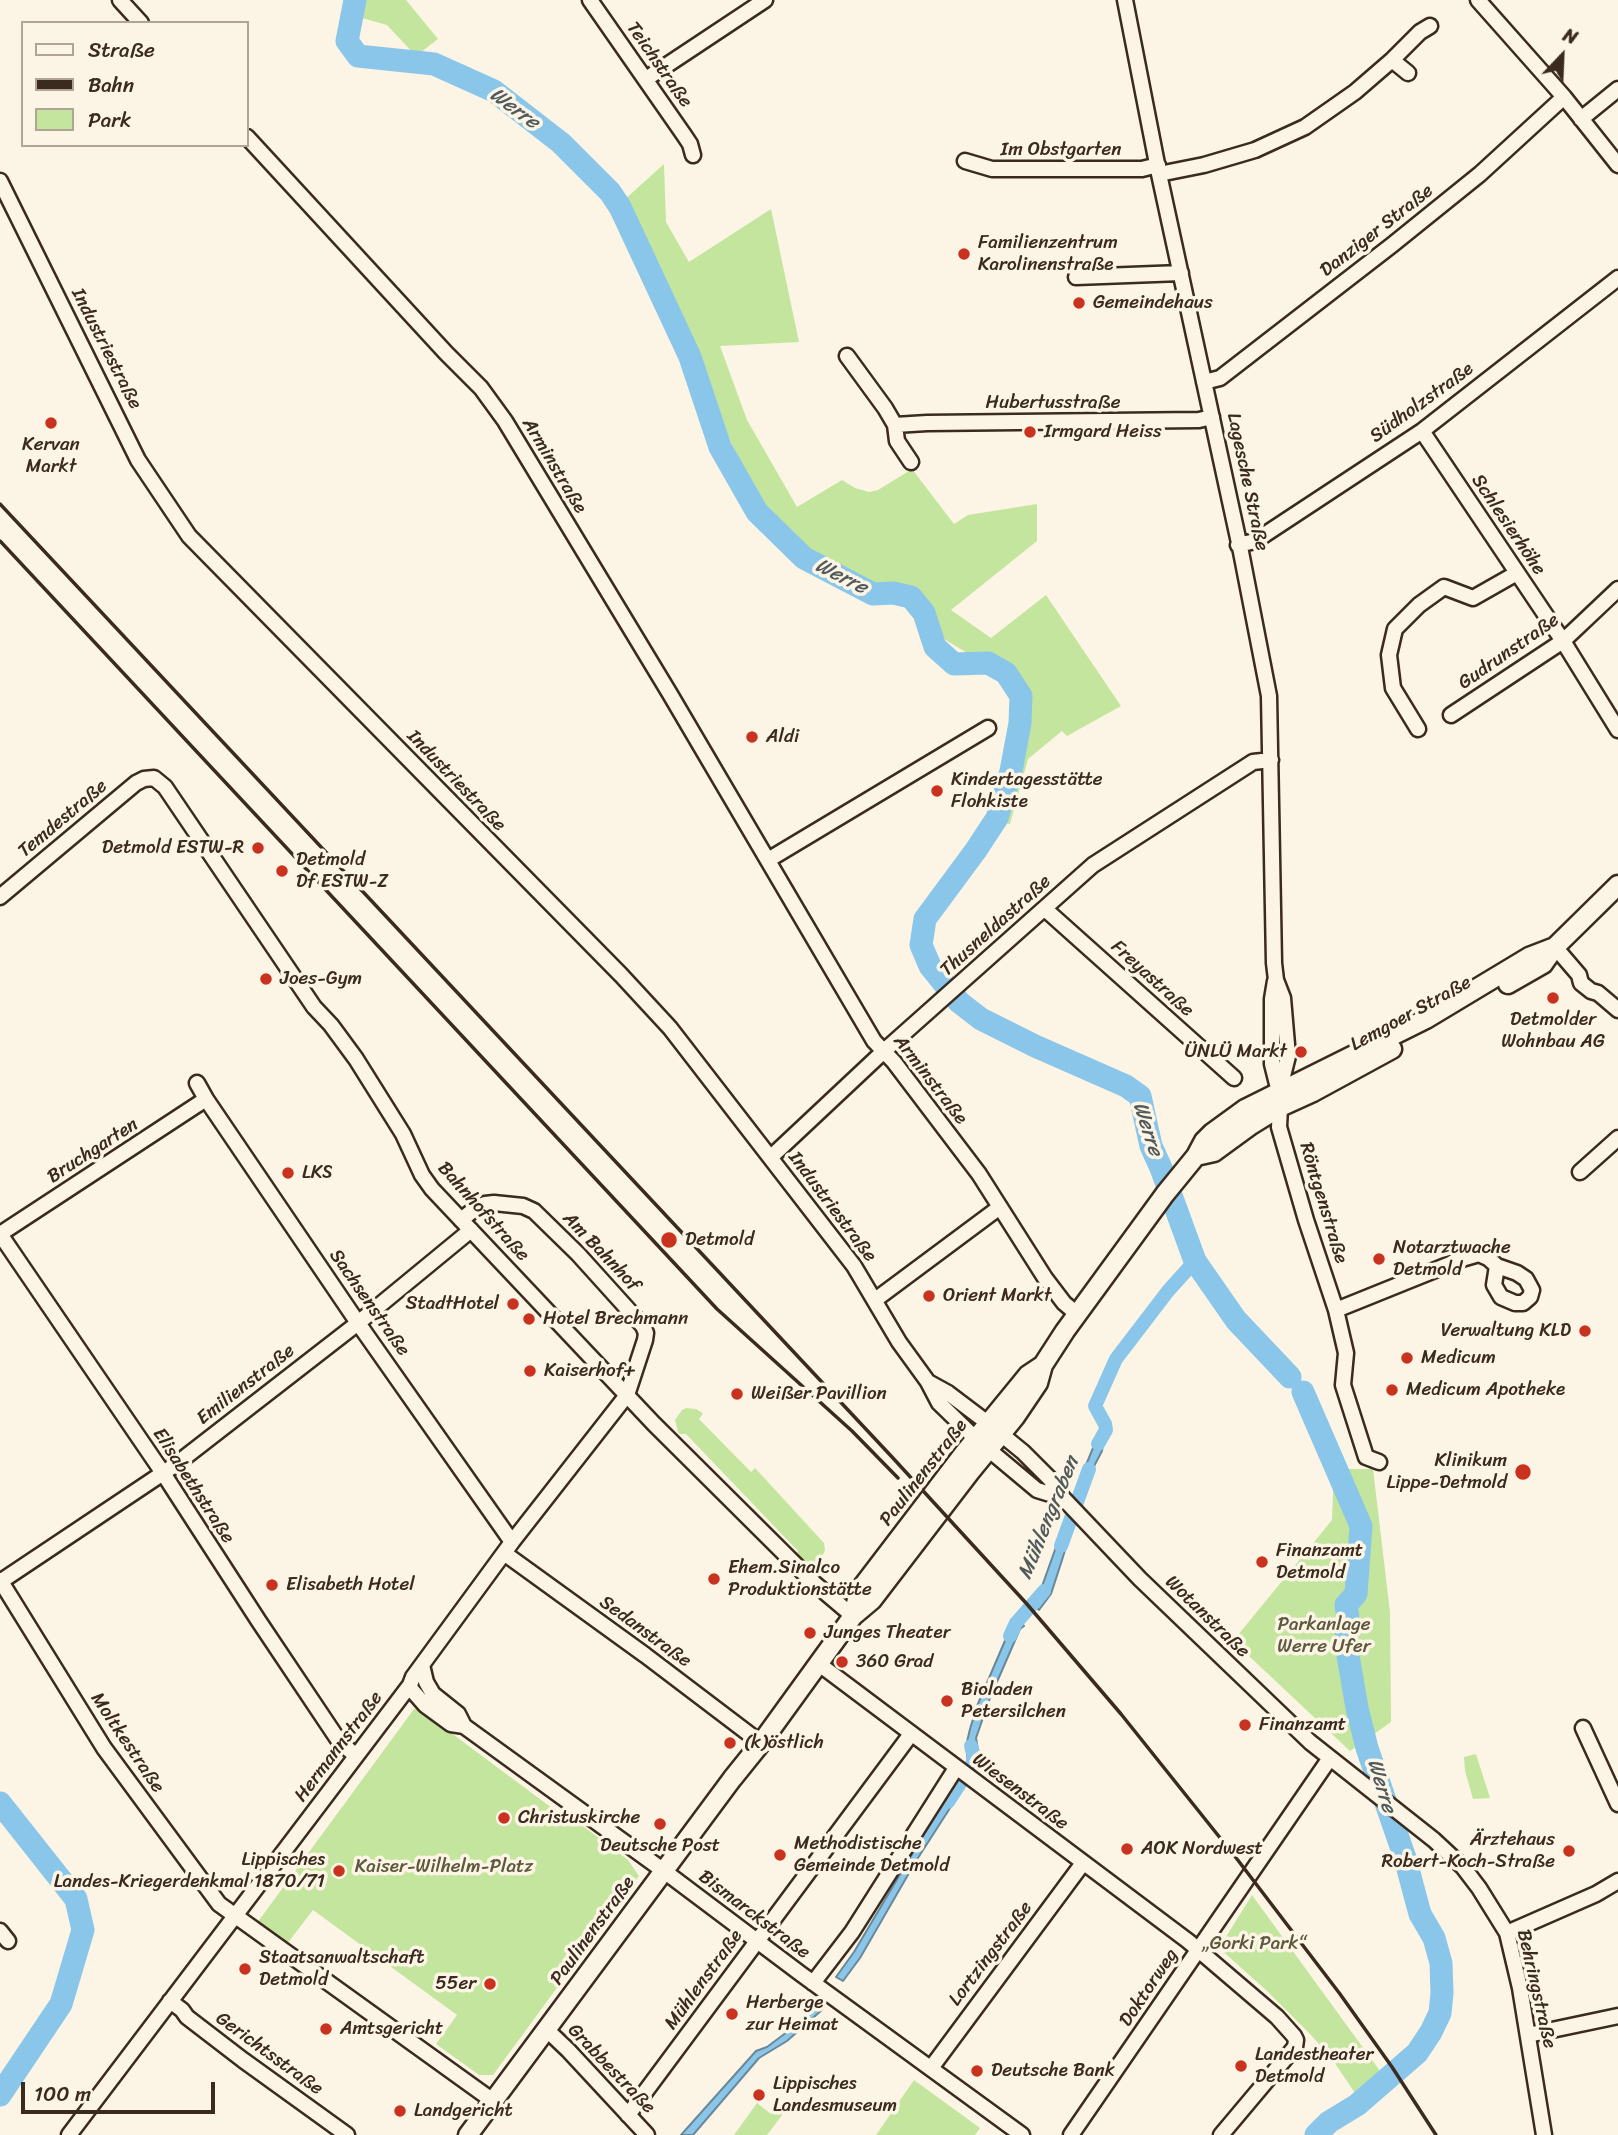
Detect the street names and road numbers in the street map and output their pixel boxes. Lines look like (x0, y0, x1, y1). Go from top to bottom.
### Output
street label: Teichstraße (621, 18, 697, 112)
street label: Im Obstgarten (1001, 139, 1121, 161)
street label: Danziger Straße (1316, 180, 1438, 282)
street label: Industriestraße (66, 285, 146, 413)
street label: Südholzstraße (1366, 358, 1478, 448)
street label: Hubertusstraße (986, 392, 1120, 414)
street label: Lagesche Straße (1221, 411, 1273, 553)
street label: Arminstraße (517, 414, 591, 518)
street label: Schlesierhöhe (1466, 470, 1550, 580)
street label: Gudrunstraße (1454, 609, 1564, 695)
street label: Industriestraße (402, 725, 510, 837)
street label: Temdestraße (14, 775, 112, 863)
street label: Thusneldastraße (936, 870, 1056, 982)
street label: Freyastraße (1106, 936, 1198, 1022)
street label: Lemgoer Straße (1347, 971, 1475, 1057)
street label: Arminstraße (888, 1031, 972, 1129)
street label: Bruchgarten (43, 1113, 143, 1189)
street label: Röntgenstraße (1294, 1140, 1352, 1266)
street label: Industriestraße (783, 1147, 881, 1267)
street label: Bahnhofstraße (432, 1157, 534, 1267)
street label: Am Bahnhof (557, 1207, 645, 1297)
street label: Sachsenstraße (324, 1245, 414, 1361)
street label: Emilienstraße (193, 1340, 299, 1430)
street label: Paulinenstraße (875, 1415, 973, 1531)
street label: Elisabethstraße (147, 1424, 239, 1548)
street label: Wotanstraße (1160, 1571, 1254, 1663)
street label: Sedanstraße (595, 1591, 695, 1673)
street label: Hermannstraße (290, 1687, 388, 1807)
street label: Moltkestraße (85, 1689, 169, 1797)
street label: Wiesenstraße (968, 1749, 1072, 1835)
street label: Bismarckstraße (694, 1866, 814, 1964)
street label: Paulinenstraße (546, 1872, 640, 1990)
street label: Lortzingstraße (944, 1897, 1038, 2011)
street label: Mühlenstraße (660, 1926, 748, 2034)
street label: Behringstraße (1511, 1927, 1561, 2051)
street label: Doktorweg (1115, 1945, 1183, 2031)
street label: Gerichtsstraße (211, 2007, 327, 2101)
street label: Grabbestraße (562, 2019, 660, 2119)

